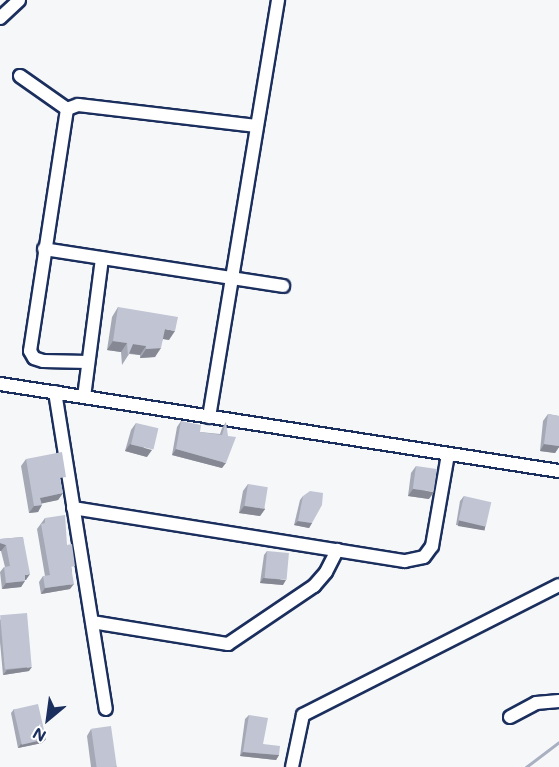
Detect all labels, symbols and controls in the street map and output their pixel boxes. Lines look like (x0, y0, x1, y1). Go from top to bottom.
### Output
north arrow (18, 689, 78, 749)
text: N (29, 723, 49, 747)

